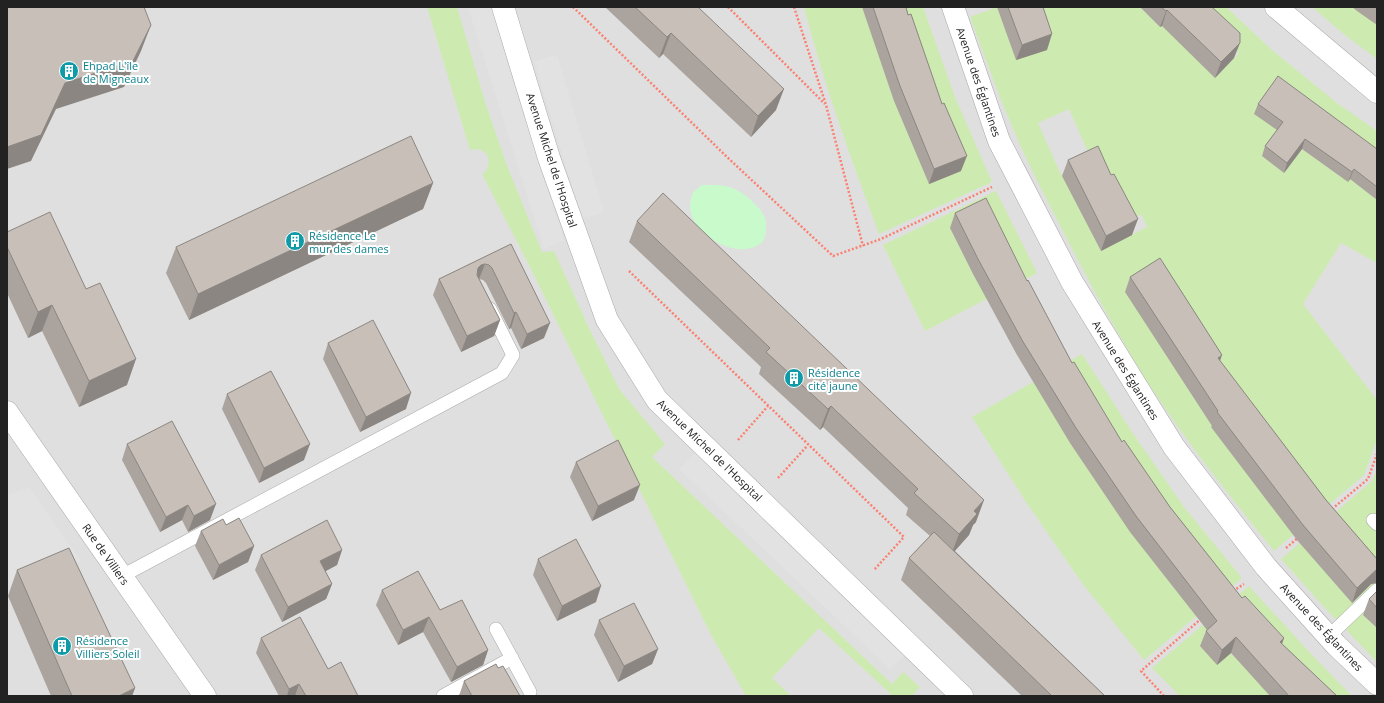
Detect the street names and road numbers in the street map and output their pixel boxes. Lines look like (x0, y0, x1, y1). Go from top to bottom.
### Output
street label: Avenue des Églantines (953, 25, 1005, 139)
street label: Avenue Michel de l'Hospital (523, 91, 581, 229)
street label: Avenue des Églantines (1089, 317, 1163, 423)
street label: Avenue Michel de l'Hospital (654, 396, 766, 504)
street label: Rue de Villiers (79, 520, 133, 588)
street label: Avenue des Églantines (1277, 580, 1367, 674)

